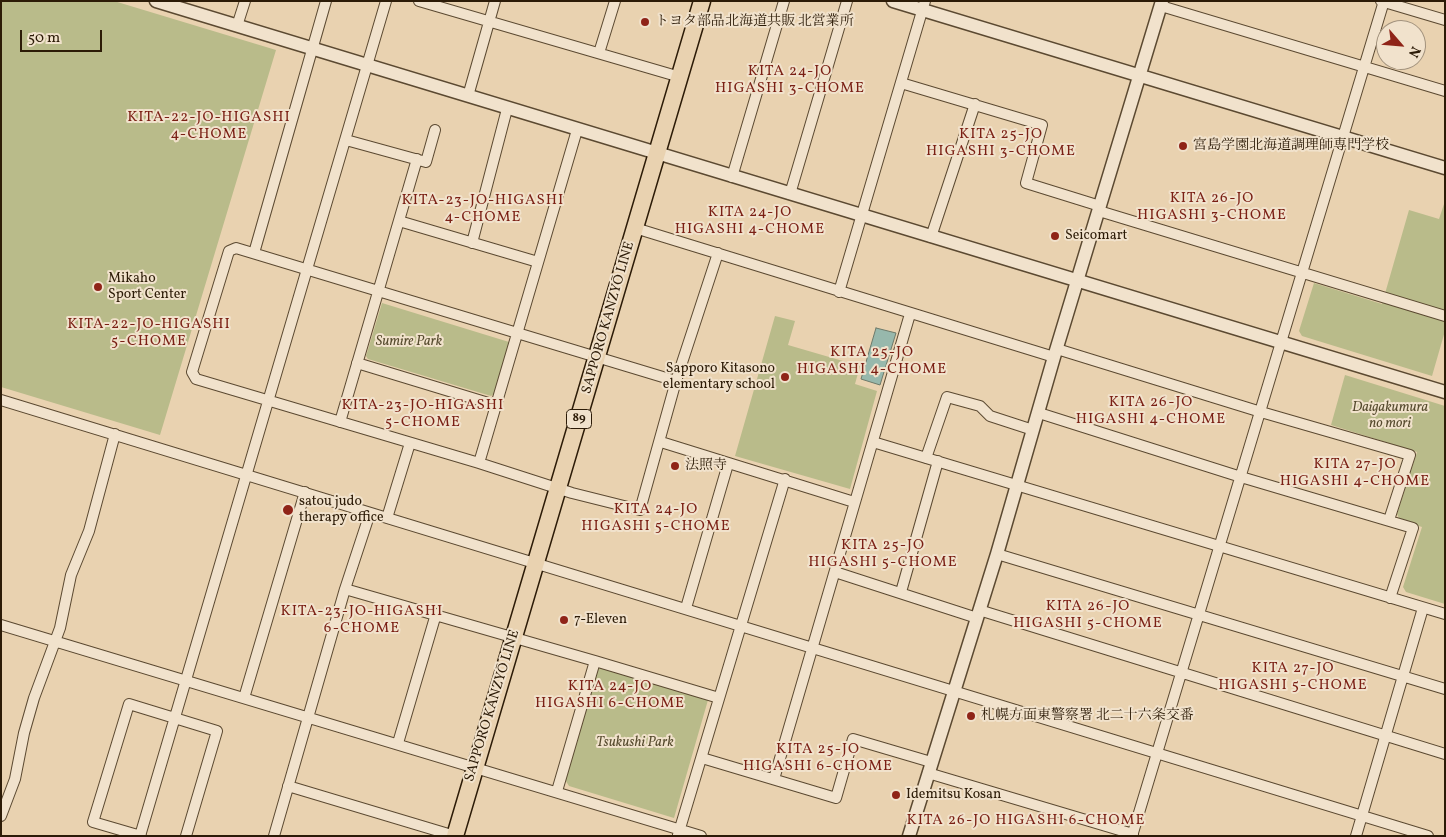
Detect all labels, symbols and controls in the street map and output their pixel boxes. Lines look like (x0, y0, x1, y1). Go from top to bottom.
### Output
place label: トヨタ部品北海道共販 北営業所 (655, 14, 854, 30)
marker: トヨタ部品北海道共販 北営業所 (639, 16, 651, 28)
scale bar (22, 20, 105, 52)
north arrow (1376, 20, 1426, 70)
text: 50 m (28, 28, 60, 49)
text: N (1403, 43, 1425, 60)
district label: KITA 24-JO HIGASHI 3-CHOME (713, 63, 867, 98)
district label: KITA-22-JO-HIGASHI 4-CHOME (125, 109, 293, 144)
district label: KITA 25-JO HIGASHI 3-CHOME (924, 126, 1078, 161)
place label: 宮島学園北海道調理師専門学校 (1193, 138, 1389, 154)
marker: 宮島学園北海道調理師専門学校 (1177, 140, 1189, 152)
district label: KITA 26-JO HIGASHI 3-CHOME (1135, 190, 1289, 225)
district label: KITA-23-JO-HIGASHI 4-CHOME (399, 192, 567, 227)
district label: KITA 24-JO HIGASHI 4-CHOME (673, 204, 827, 239)
place label: Seicomart (1065, 228, 1127, 244)
marker: Seicomart (1049, 230, 1061, 242)
street label: SAPPORO KANZYŌ LINE (579, 240, 639, 396)
place label: Mikaho Sport Center (108, 271, 186, 304)
marker: Mikaho Sport Center (92, 281, 104, 293)
district label: KITA-22-JO-HIGASHI 5-CHOME (65, 316, 233, 351)
park label: Sumire Park (376, 334, 442, 350)
district label: KITA 25-JO HIGASHI 4-CHOME (795, 344, 949, 379)
place label: Sapporo Kitasono elementary school (663, 361, 775, 394)
marker: Sapporo Kitasono elementary school (779, 371, 791, 383)
district label: KITA 26-JO HIGASHI 4-CHOME (1074, 394, 1228, 429)
district label: KITA-23-JO-HIGASHI 5-CHOME (339, 397, 507, 432)
park label: Daigakumura no mori (1352, 400, 1428, 432)
road number: 89 (566, 409, 592, 428)
district label: KITA 27-JO HIGASHI 4-CHOME (1278, 456, 1432, 491)
place label: 法照寺 (685, 458, 727, 474)
marker: 法照寺 (669, 460, 681, 472)
place label: satou judo therapy office (299, 494, 384, 526)
district label: KITA 24-JO HIGASHI 5-CHOME (579, 501, 733, 536)
marker: satou judo therapy office (281, 503, 295, 517)
district label: KITA 25-JO HIGASHI 5-CHOME (806, 537, 960, 572)
district label: KITA 26-JO HIGASHI 5-CHOME (1011, 598, 1165, 633)
district label: KITA-23-JO-HIGASHI 6-CHOME (278, 603, 446, 638)
place label: 7-Eleven (574, 612, 627, 628)
marker: 7-Eleven (558, 614, 570, 626)
street label: SAPPORO KANZYŌ LINE (462, 628, 524, 784)
district label: KITA 27-JO HIGASHI 5-CHOME (1216, 660, 1370, 695)
district label: KITA 24-JO HIGASHI 6-CHOME (533, 678, 687, 713)
place label: 札幌方面東警察署 北二十六条交番 (981, 708, 1194, 724)
marker: 札幌方面東警察署 北二十六条交番 (965, 710, 977, 722)
park label: Tsukushi Park (596, 735, 674, 751)
district label: KITA 25-JO HIGASHI 6-CHOME (741, 741, 895, 776)
place label: Idemitsu Kosan (906, 787, 1001, 803)
marker: Idemitsu Kosan (890, 789, 902, 801)
district label: KITA 26-JO HIGASHI 6-CHOME (903, 812, 1149, 830)

